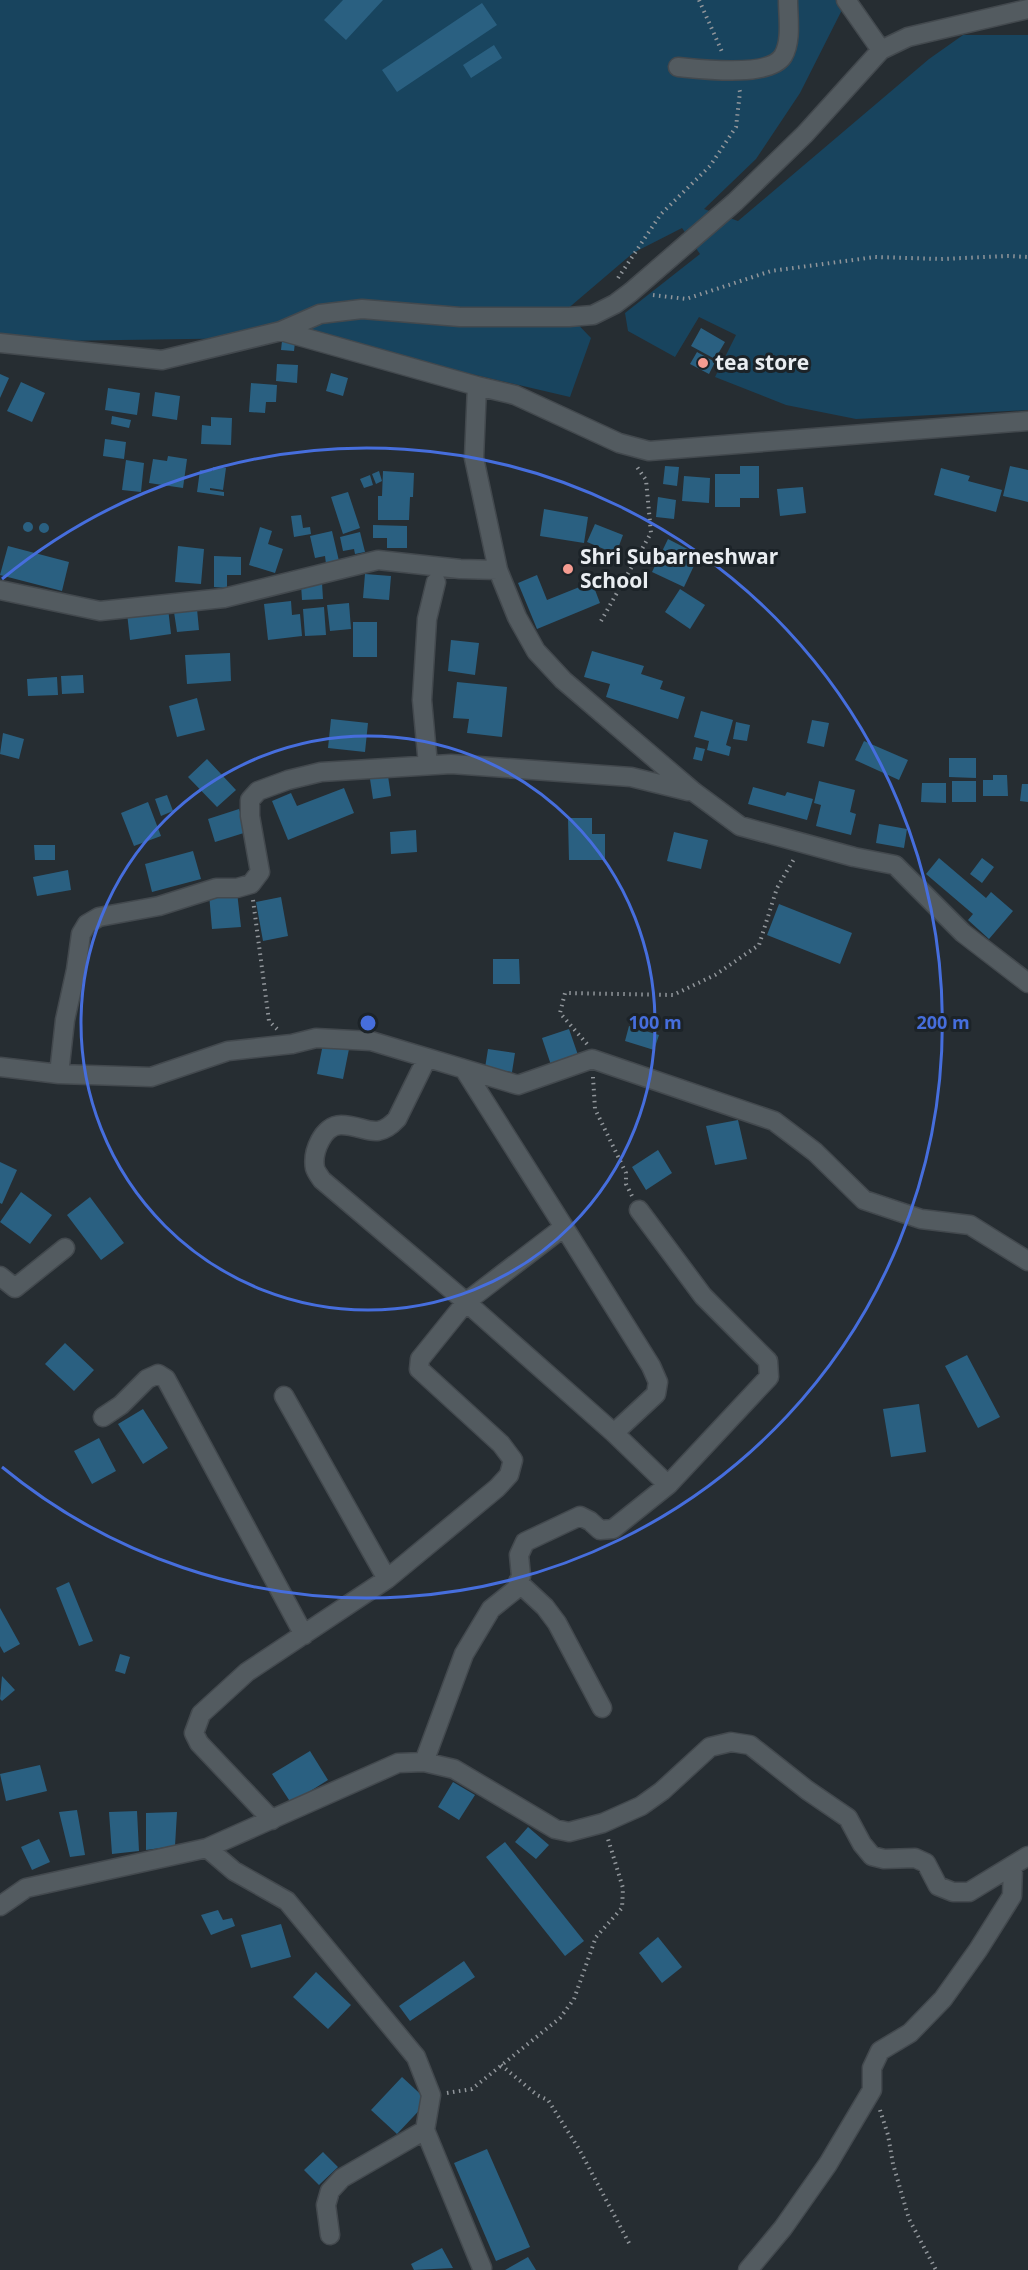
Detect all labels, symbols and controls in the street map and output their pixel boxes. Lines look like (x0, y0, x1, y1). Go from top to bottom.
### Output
place label: tea store (715, 348, 809, 376)
marker: tea store (696, 356, 710, 370)
place label: Shri Subarneshwar School (580, 542, 779, 594)
marker: Shri Subarneshwar School (561, 562, 575, 576)
text: 100 m (628, 1010, 682, 1034)
text: 200 m (916, 1010, 970, 1034)
centre of rings (358, 1013, 378, 1033)

